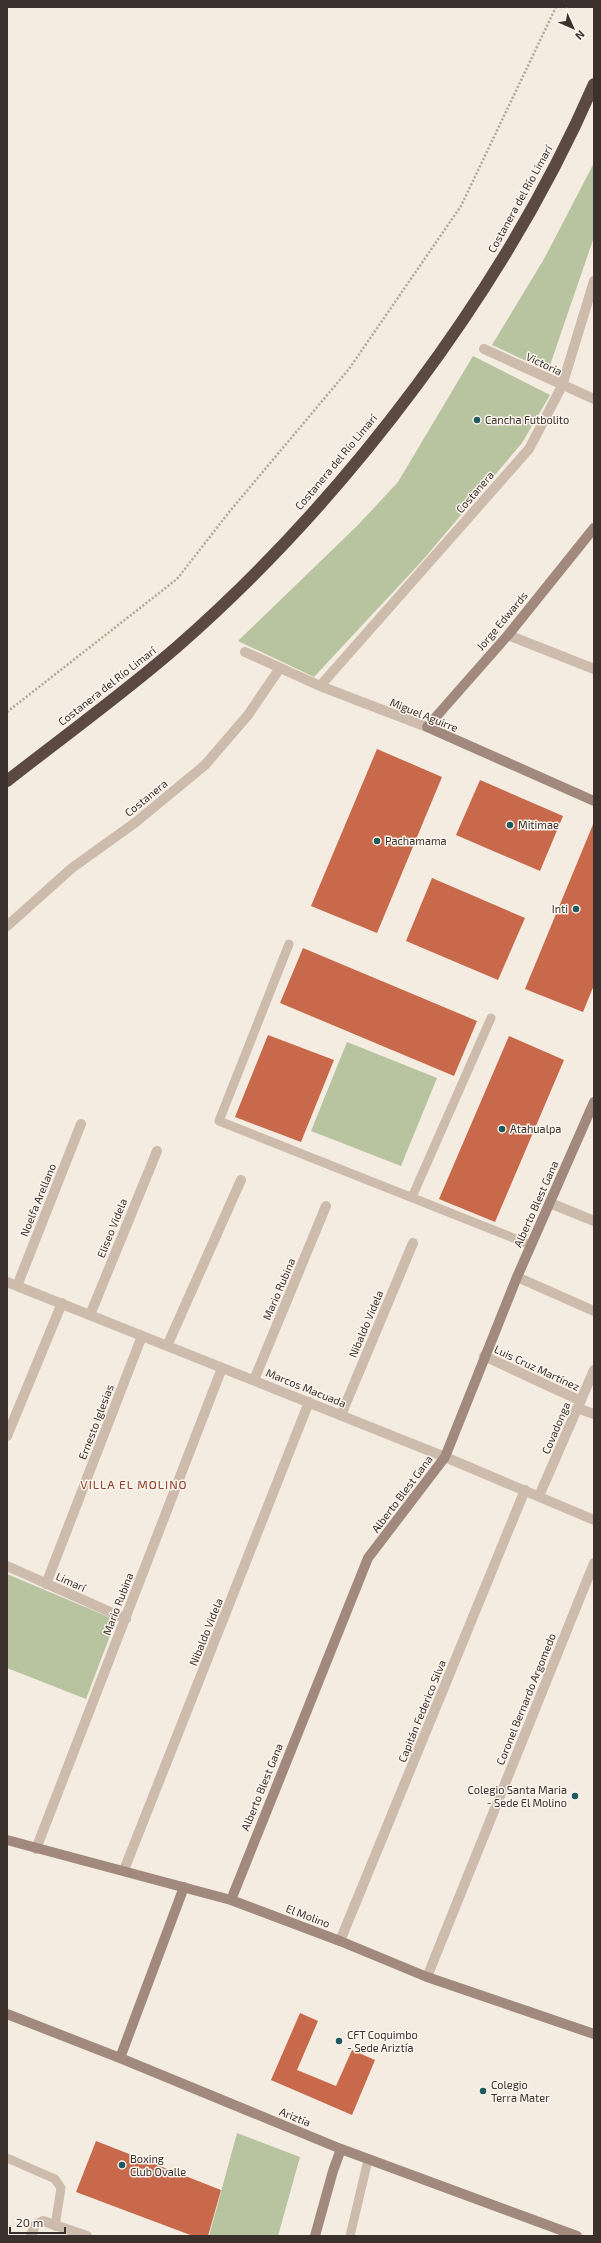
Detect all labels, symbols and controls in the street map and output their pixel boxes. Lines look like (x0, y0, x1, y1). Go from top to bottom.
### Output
north arrow (553, 8, 593, 48)
text: N (573, 28, 588, 43)
street label: Costanera del Río Limarí (485, 142, 555, 255)
street label: Victoria (524, 350, 564, 378)
street label: Costanera del Río Limarí (292, 410, 380, 512)
place label: Cancha Futbolito (485, 413, 569, 426)
marker: Cancha Futbolito (472, 415, 482, 425)
street label: Costanera (453, 468, 496, 515)
street label: Jorge Edwards (473, 588, 530, 653)
street label: Costanera del Río Limarí (55, 643, 159, 728)
street label: Miguel Aguirre (388, 695, 460, 734)
street label: Costanera (122, 776, 170, 819)
place label: Mitimae (518, 818, 559, 831)
marker: Mitimae (505, 820, 515, 830)
place label: Pachamama (385, 834, 447, 847)
marker: Pachamama (372, 836, 382, 846)
place label: Inti (552, 902, 568, 915)
marker: Inti (571, 904, 581, 914)
place label: Atahualpa (510, 1122, 561, 1135)
marker: Atahualpa (497, 1124, 507, 1134)
street label: Alberto Blest Gana (511, 1159, 560, 1249)
street label: Noelfa Arellano (17, 1161, 58, 1238)
street label: Eliseo Videla (94, 1196, 129, 1259)
street label: Mario Rubina (260, 1256, 297, 1322)
street label: Nibaldo Videla (346, 1288, 386, 1359)
street label: Luis Cruz Martínez (492, 1342, 582, 1393)
street label: Marcos Macuada (264, 1366, 348, 1410)
street label: Ernesto Iglesias (75, 1382, 116, 1461)
street label: Covadonga (539, 1400, 572, 1456)
street label: Alberto Blest Gana (368, 1453, 435, 1535)
district label: VILLA EL MOLINO (80, 1477, 188, 1491)
street label: Limarí (54, 1569, 89, 1594)
street label: Mario Rubina (100, 1571, 135, 1637)
street label: Nibaldo Videla (186, 1596, 225, 1668)
street label: Coronel Bernardo Argomedo (493, 1631, 558, 1767)
street label: Capitán Federico Silva (395, 1658, 448, 1764)
street label: Alberto Blest Gana (238, 1741, 285, 1832)
place label: Colegio Santa Maria - Sede El Molino (468, 1783, 567, 1809)
marker: Colegio Santa Maria - Sede El Molino (570, 1791, 580, 1801)
street label: El Molino (284, 1901, 332, 1930)
place label: CFT Coquimbo - Sede Ariztía (347, 2028, 418, 2054)
marker: CFT Coquimbo - Sede Ariztía (334, 2036, 344, 2046)
place label: Colegio Terra Mater (491, 2078, 550, 2104)
marker: Colegio Terra Mater (478, 2086, 488, 2096)
street label: Ariztía (278, 2104, 313, 2129)
place label: Boxing Club Ovalle (130, 2152, 186, 2178)
marker: Boxing Club Ovalle (117, 2160, 127, 2170)
scale bar (10, 2209, 65, 2235)
text: 20 m (16, 2215, 43, 2229)

